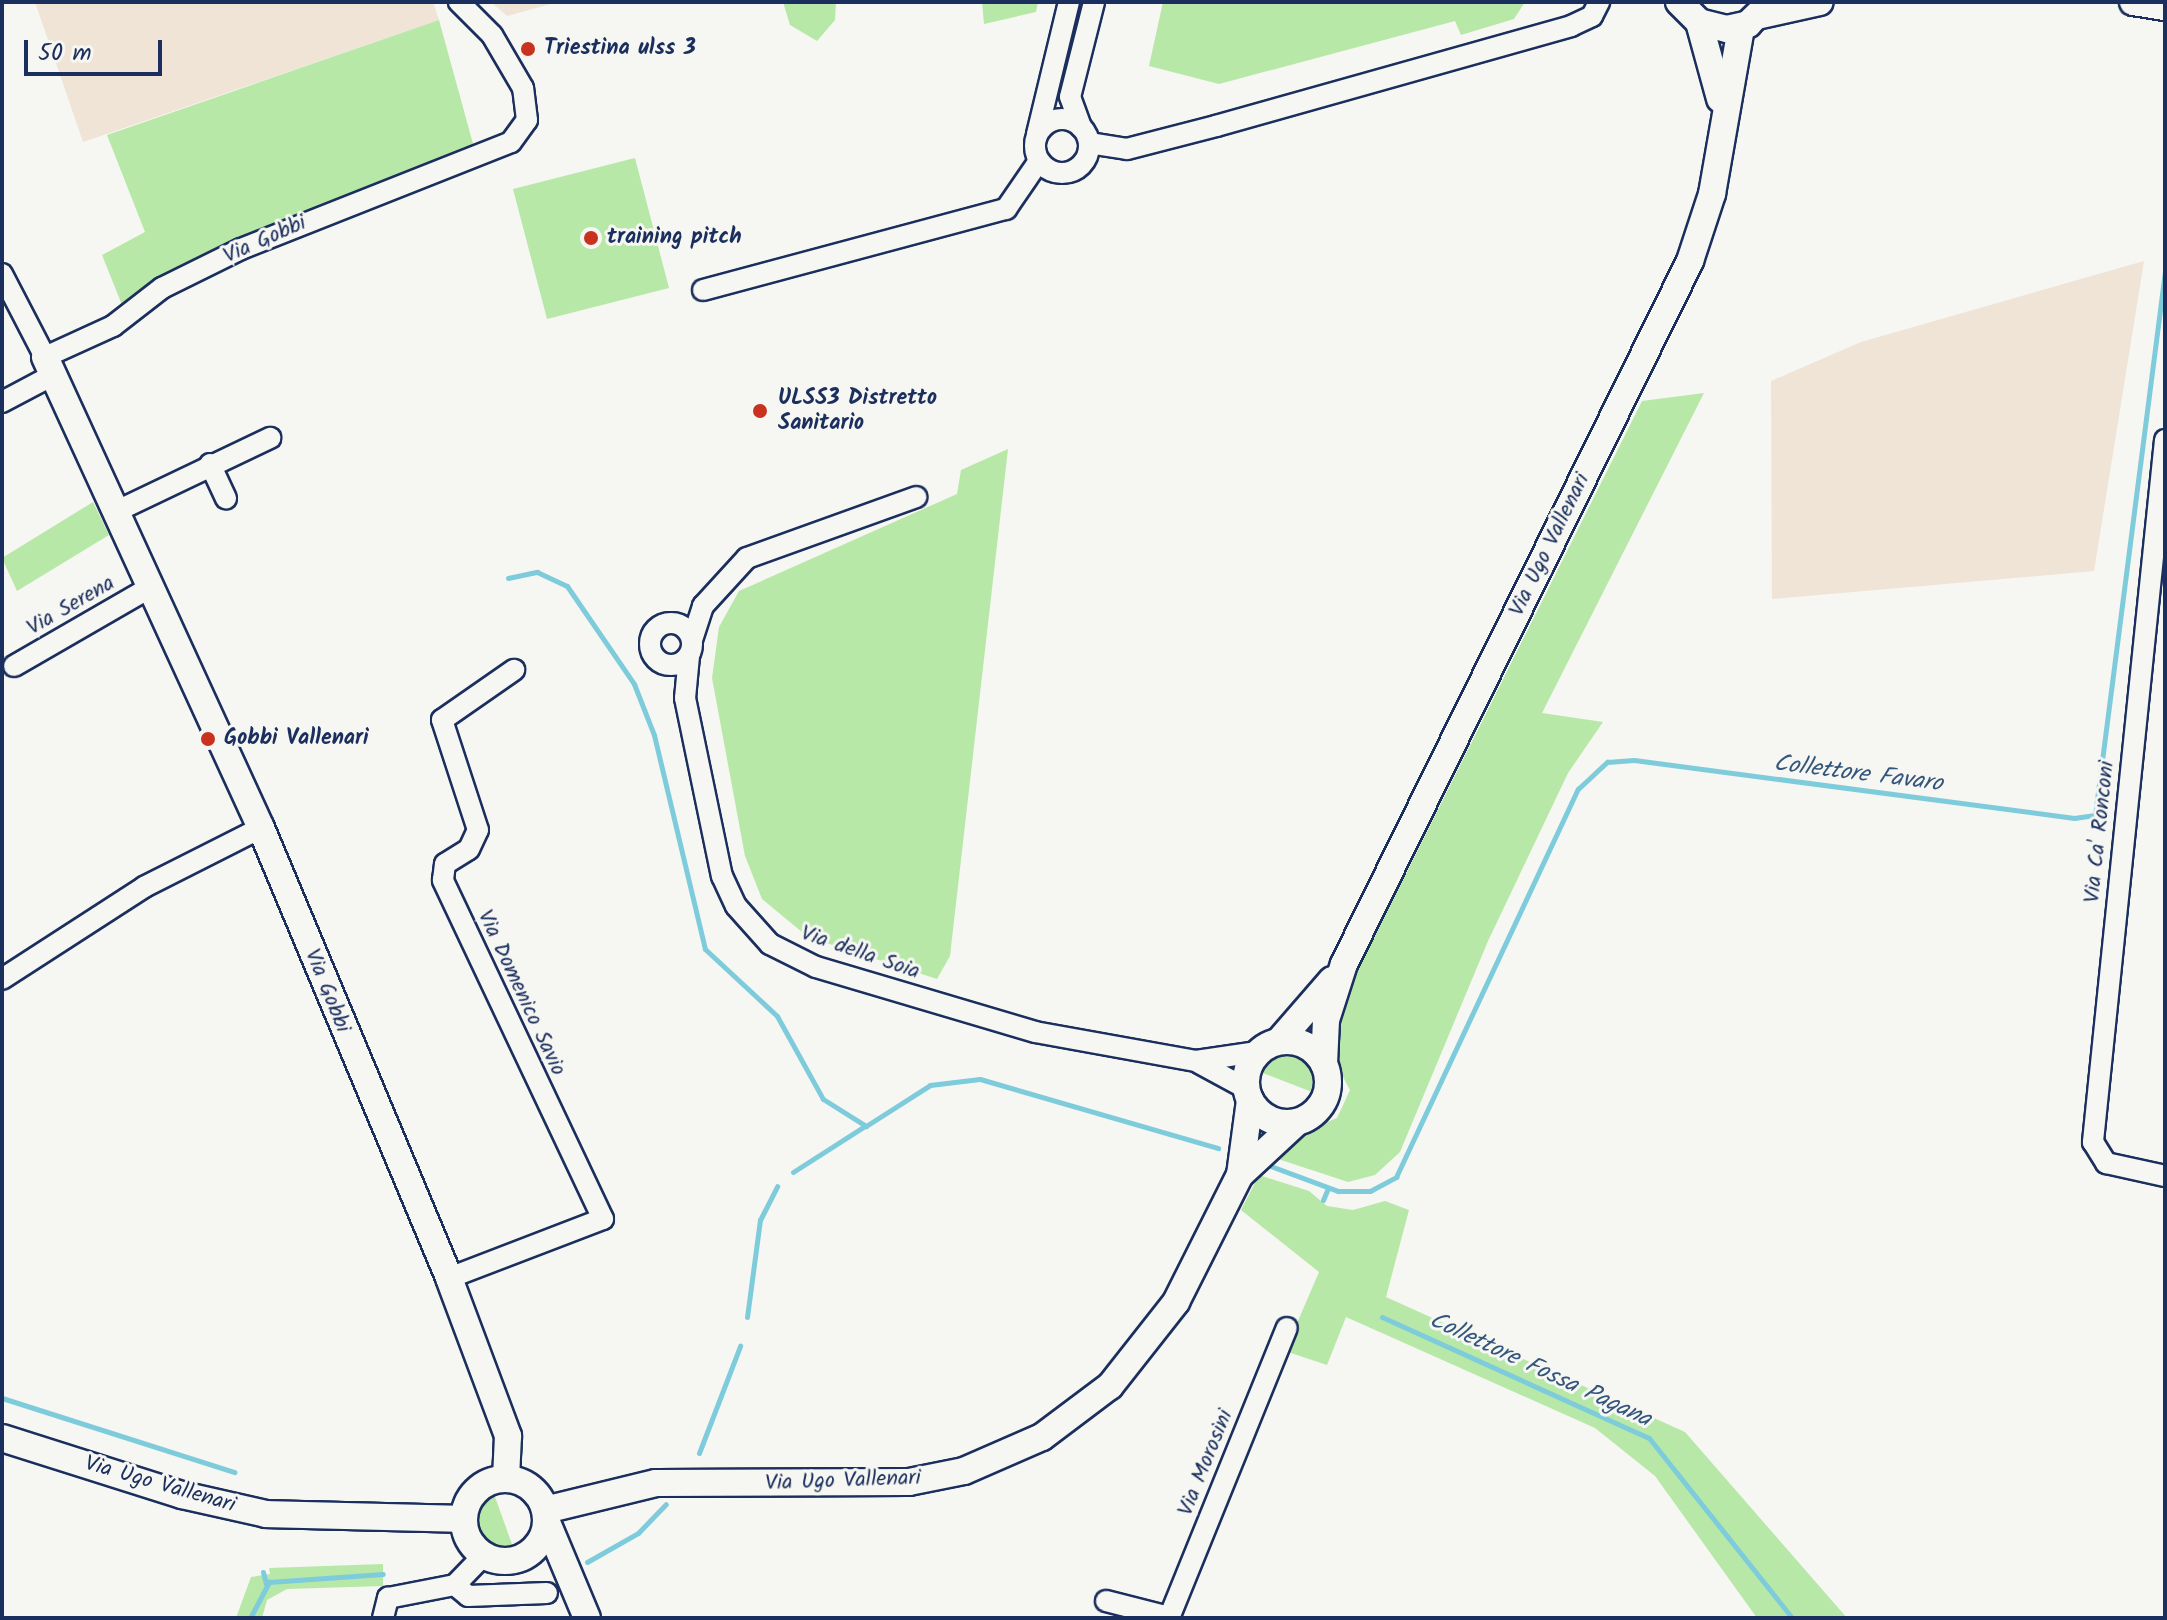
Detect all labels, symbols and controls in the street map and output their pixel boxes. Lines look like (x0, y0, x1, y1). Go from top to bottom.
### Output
scale bar (28, 24, 166, 74)
text: 50 m (38, 34, 92, 73)
place label: Triestina ulss 3 (544, 36, 696, 62)
marker: Triestina ulss 3 (519, 40, 537, 58)
street label: Via Gobbi (220, 210, 310, 270)
place label: training pitch (607, 225, 742, 251)
marker: training pitch (582, 229, 600, 247)
place label: ULSS3 Distretto Sanitario (778, 385, 937, 436)
marker: ULSS3 Distretto Sanitario (749, 400, 771, 422)
street label: Via Ugo Vallenari (1504, 469, 1596, 621)
street label: Via Serena (22, 570, 120, 642)
place label: Gobbi Vallenari (224, 726, 369, 752)
marker: Gobbi Vallenari (199, 730, 217, 748)
water label: Collettore Favaro (1772, 749, 1944, 799)
street label: Via Ca' Ronconi (2079, 760, 2121, 904)
street label: Via Domenico Savio (471, 906, 571, 1080)
street label: Via della Soia (797, 920, 923, 986)
street label: Via Gobbi (298, 945, 356, 1037)
water label: Collettore Fossa Pagana (1425, 1306, 1655, 1434)
street label: Via Morosini (1173, 1406, 1239, 1520)
street label: Via Ugo Vallenari (82, 1451, 238, 1519)
street label: Via Ugo Vallenari (765, 1465, 921, 1497)

